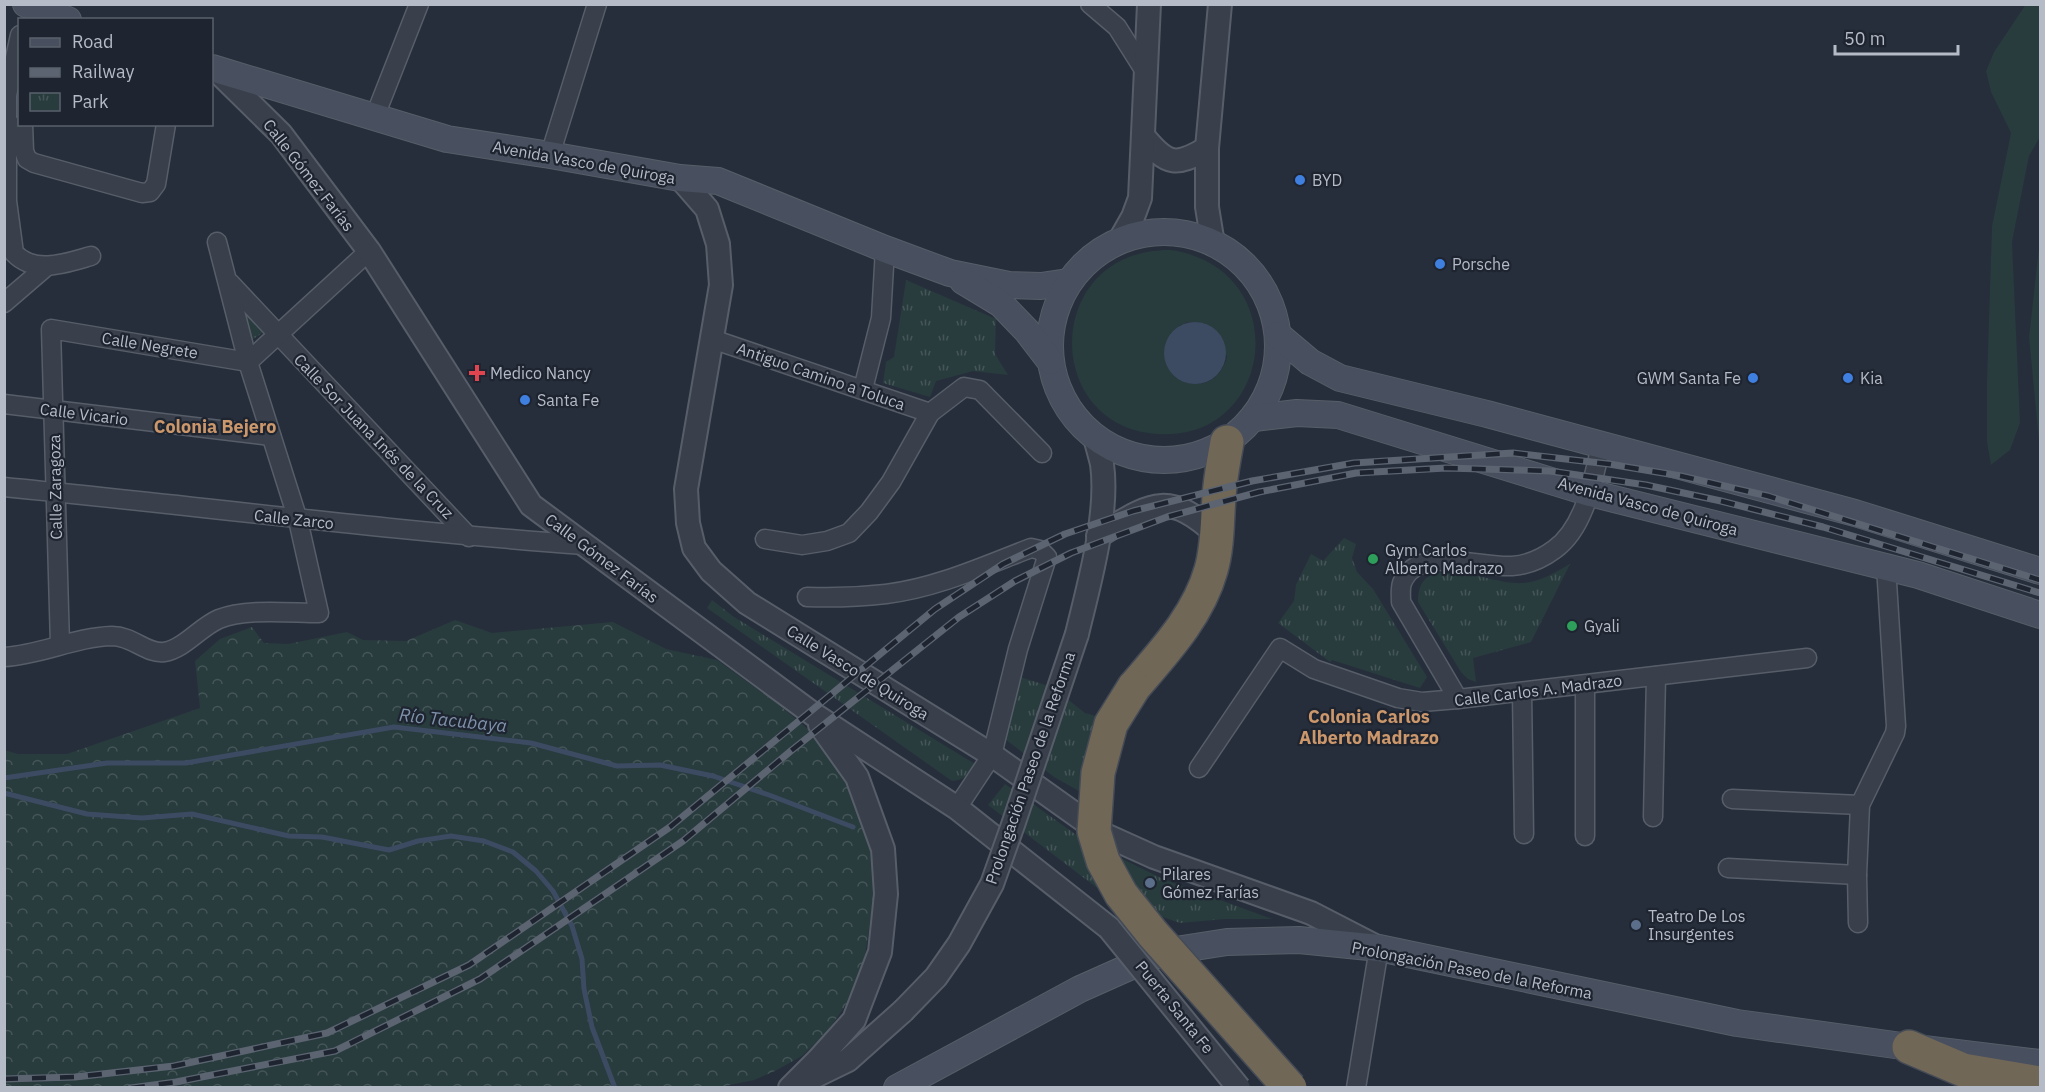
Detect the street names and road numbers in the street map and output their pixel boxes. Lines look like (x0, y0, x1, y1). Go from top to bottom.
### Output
street label: Calle Gómez Farías (259, 115, 359, 235)
street label: Avenida Vasco de Quiroga (491, 136, 677, 188)
street label: Calle Negrete (100, 328, 200, 363)
street label: Antiguo Camino a Toluca (734, 338, 908, 414)
street label: Calle Sor Juana Inés de la Cruz (290, 349, 458, 523)
street label: Calle Vicario (39, 399, 129, 429)
street label: Calle Zaragoza (44, 434, 66, 540)
street label: Avenida Vasco de Quiroga (1556, 472, 1741, 540)
street label: Calle Zarco (253, 505, 335, 533)
street label: Calle Gómez Farías (541, 509, 663, 607)
street label: Calle Vasco de Quiroga (783, 620, 933, 724)
street label: Prolongación Paseo de la Reforma (981, 649, 1079, 887)
street label: Calle Carlos A. Madrazo (1453, 670, 1623, 710)
street label: Prolongación Paseo de la Reforma (1350, 937, 1594, 1003)
street label: Puerta Santa Fe (1131, 957, 1219, 1058)

